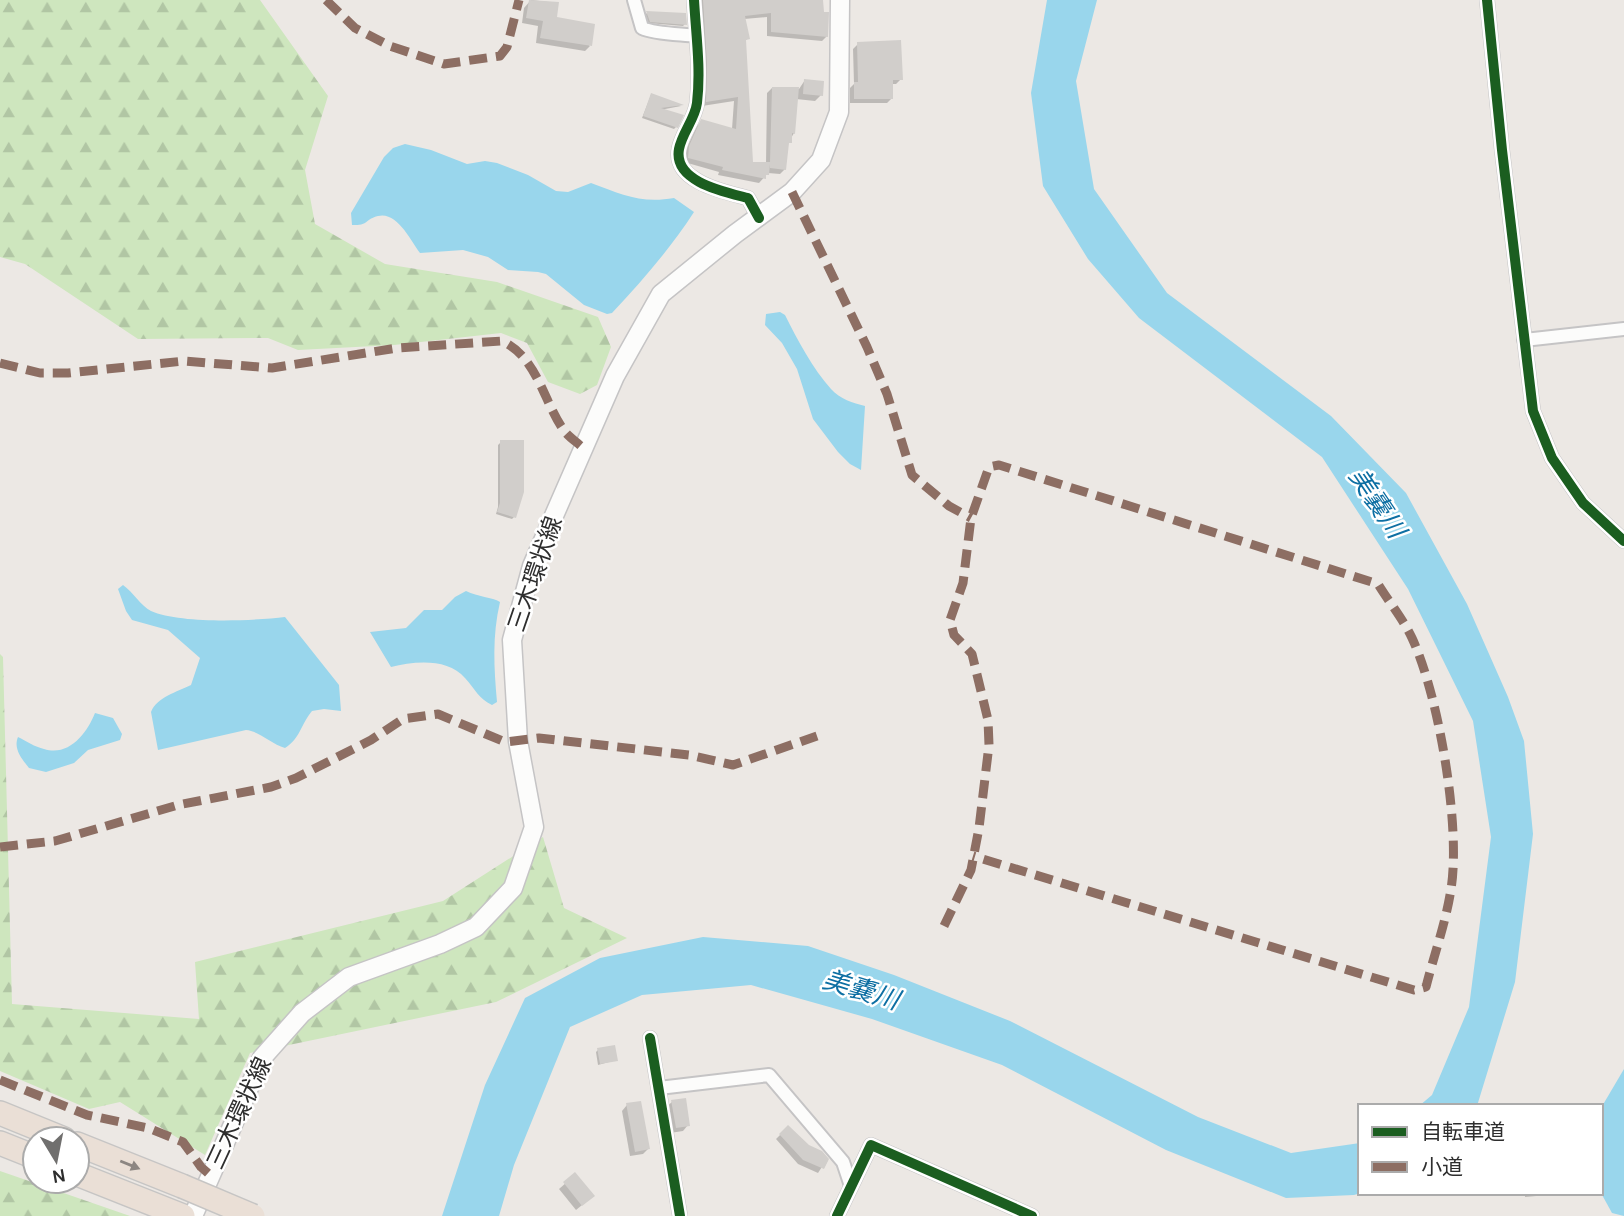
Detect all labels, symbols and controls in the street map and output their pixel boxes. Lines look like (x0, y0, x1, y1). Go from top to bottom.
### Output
water label: 美嚢川 (1342, 462, 1413, 546)
street label: 三木環状線 (502, 513, 568, 635)
water label: 美嚢川 (819, 964, 906, 1017)
street label: 三木環状線 (201, 1053, 277, 1173)
legend (1358, 1104, 1603, 1195)
text: 自転車道 (1421, 1120, 1505, 1144)
north arrow (21, 1125, 91, 1195)
text: 小道 (1421, 1155, 1463, 1179)
one-way arrow (119, 1160, 140, 1171)
text: N (50, 1164, 67, 1188)

